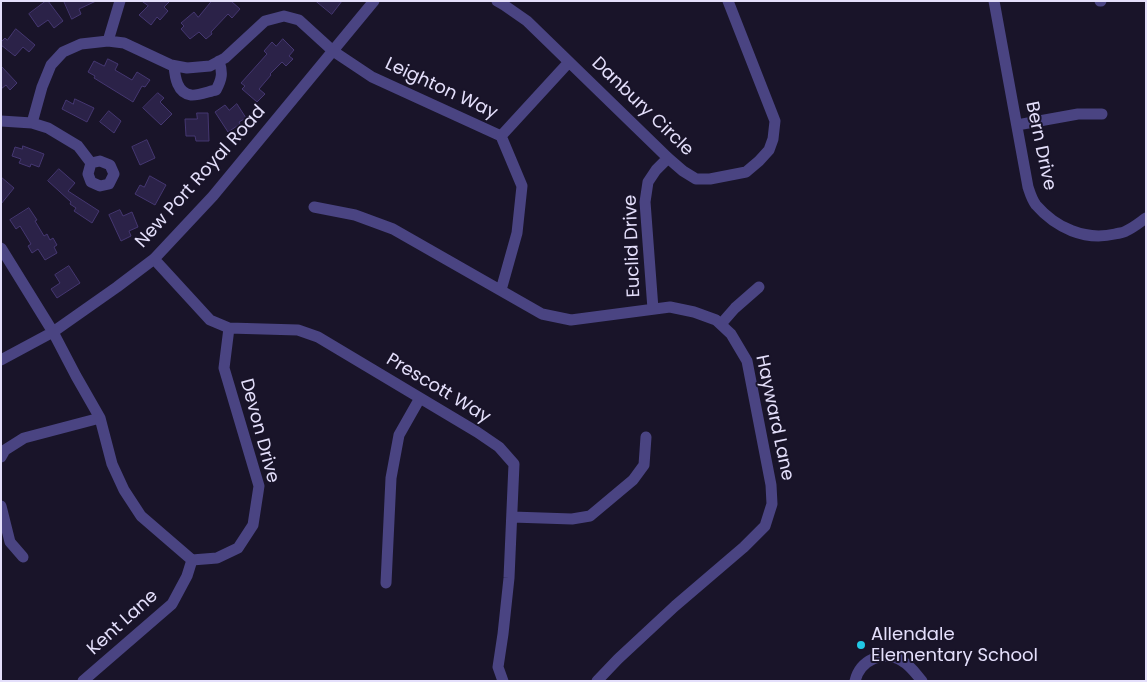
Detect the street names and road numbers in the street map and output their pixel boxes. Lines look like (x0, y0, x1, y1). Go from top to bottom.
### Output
street label: Danbury Circle (587, 53, 697, 161)
street label: Leighton Way (381, 54, 501, 124)
street label: Bern Drive (1020, 100, 1060, 192)
street label: New Port Royal Road (131, 101, 271, 253)
street label: Euclid Drive (620, 194, 646, 298)
street label: Prescott Way (382, 349, 494, 429)
street label: Hayward Lane (750, 353, 798, 483)
street label: Devon Drive (235, 377, 283, 485)
street label: Kent Lane (83, 586, 163, 660)

